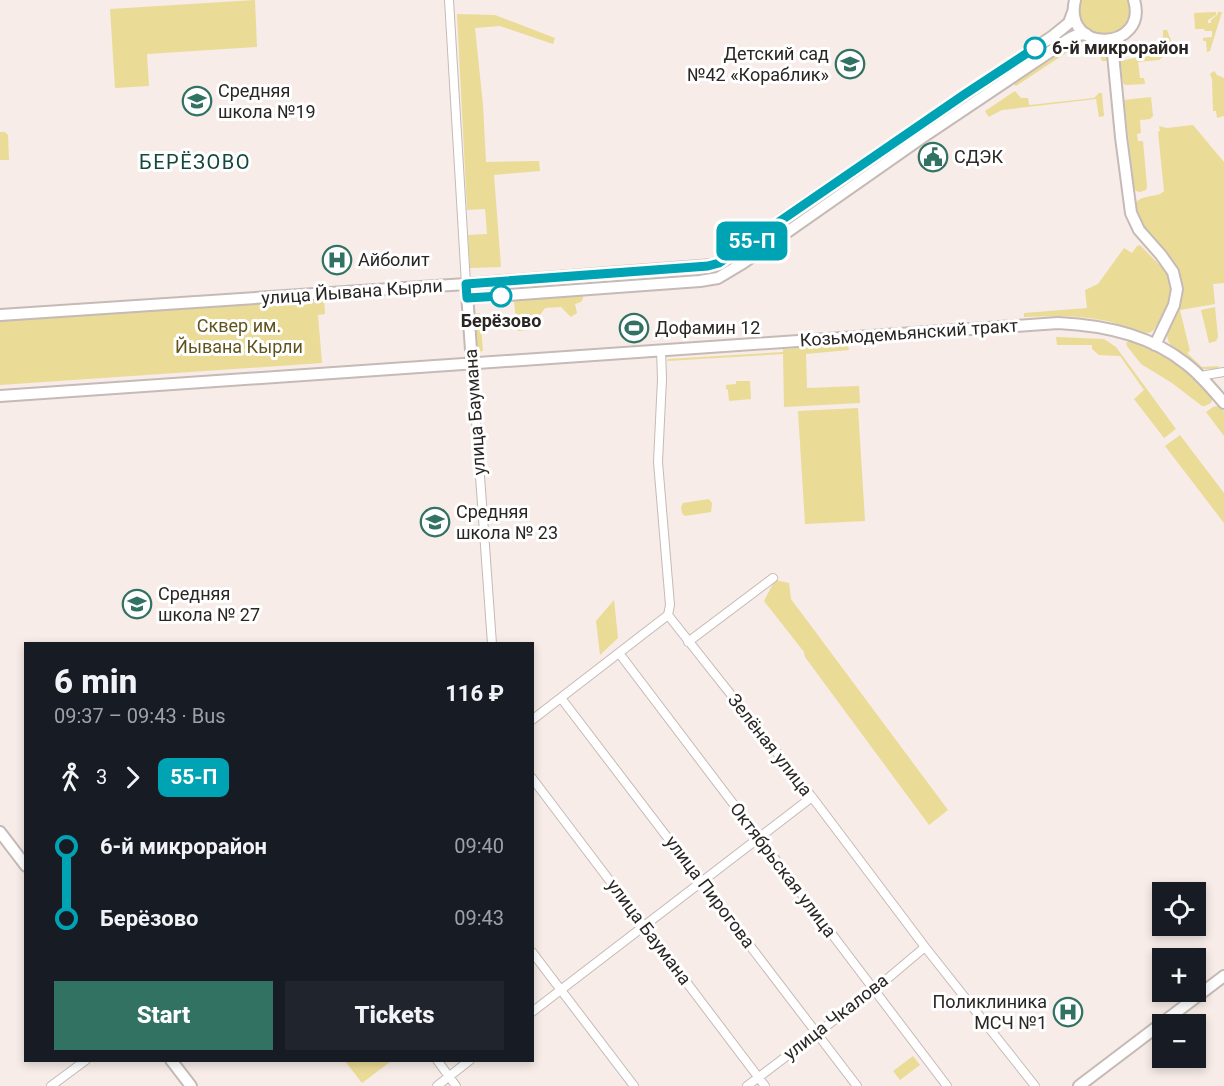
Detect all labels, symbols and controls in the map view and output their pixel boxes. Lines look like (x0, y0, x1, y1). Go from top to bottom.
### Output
marker: 6-й микрорайон (1024, 37, 1046, 59)
place label: 6-й микрорайон (1052, 37, 1189, 58)
place label: Детский сад №42 «Кораблик» (687, 43, 829, 85)
school or university icon: Детский сад №42 «Кораблик» (834, 48, 866, 80)
place label: Средняя школа №19 (218, 80, 316, 122)
school or university icon: Средняя школа №19 (181, 85, 213, 117)
public building icon: СДЭК (917, 141, 949, 173)
place label: СДЭК (954, 146, 1003, 167)
district label: БЕРЁЗОВО (139, 150, 251, 174)
line badge: 55-П (710, 222, 794, 260)
text: 55-П (728, 229, 776, 253)
hospital icon: Айболит (321, 244, 353, 276)
place label: Айболит (358, 249, 430, 270)
street label: улица Йывана Кырли (261, 275, 443, 308)
marker: Берёзово (490, 285, 512, 307)
place label: Берёзово (461, 310, 541, 331)
sports icon: Дофамин 12 (618, 312, 650, 344)
street label: Козьмодемьянский тракт (799, 314, 1019, 351)
park label: Сквер им. Йывана Кырли (175, 315, 303, 357)
place label: Дофамин 12 (655, 317, 760, 338)
street label: улица Баумана (460, 348, 489, 476)
place label: Средняя школа № 23 (456, 501, 558, 543)
school or university icon: Средняя школа № 23 (419, 506, 451, 538)
place label: Средняя школа № 27 (158, 583, 260, 625)
school or university icon: Средняя школа № 27 (121, 588, 153, 620)
text: 6 min (54, 662, 137, 701)
text: 116 ₽ (445, 681, 504, 706)
street label: Зелёная улица (724, 689, 817, 800)
text: 09:37 – 09:43 · Bus (54, 704, 226, 728)
icon: walk (54, 761, 87, 794)
icon: forward (116, 761, 149, 794)
text: 3 (96, 765, 107, 789)
text: 55-П (170, 765, 217, 789)
street label: Октябрьская улица (726, 798, 841, 941)
street label: улица Пирогова (661, 831, 759, 952)
text: 6-й микрорайон (100, 834, 267, 859)
text: 09:40 (454, 834, 504, 858)
street label: улица Баумана (603, 875, 696, 989)
map controls (1152, 882, 1206, 1068)
button: locate (1152, 882, 1206, 936)
text: Берёзово (100, 906, 199, 931)
text: 09:43 (454, 906, 504, 930)
button: + (1152, 948, 1206, 1002)
street label: улица Чкалова (779, 969, 892, 1064)
button: Start (54, 981, 273, 1050)
button: Tickets (285, 981, 504, 1050)
place label: Поликлиника МСЧ №1 (932, 991, 1047, 1033)
hospital icon: Поликлиника МСЧ №1 (1052, 996, 1084, 1028)
button: − (1152, 1014, 1206, 1068)

